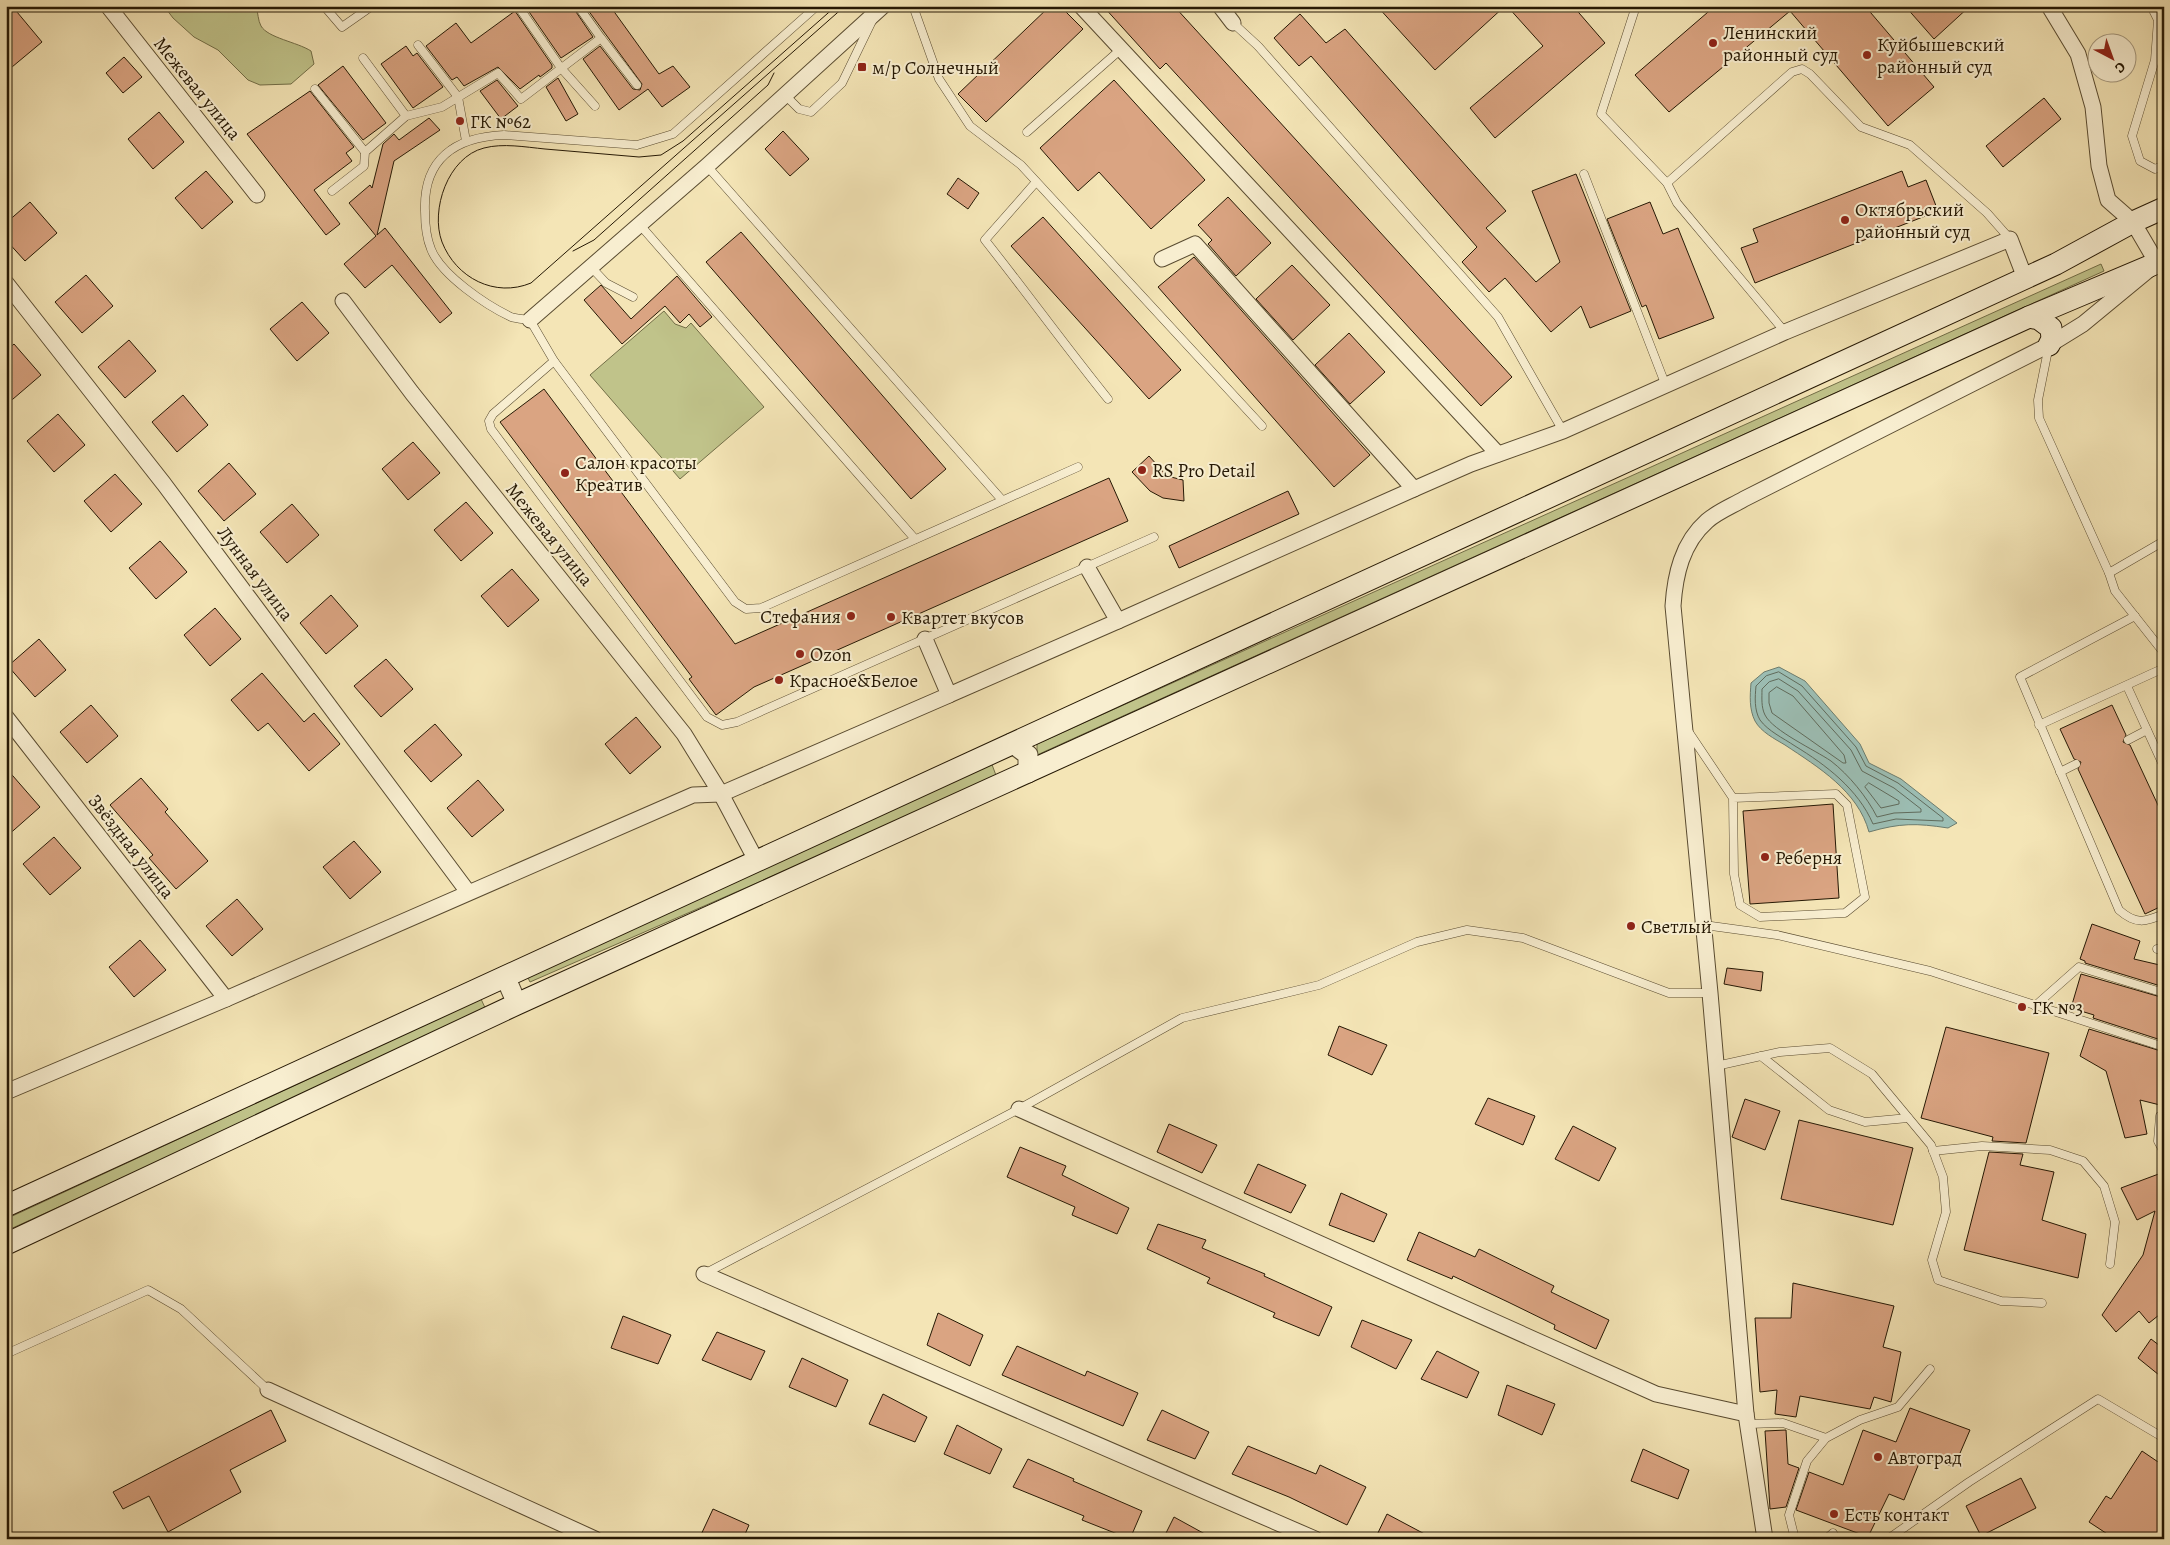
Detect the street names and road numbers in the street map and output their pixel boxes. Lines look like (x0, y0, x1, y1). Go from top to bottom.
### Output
street label: Межевая улица (148, 32, 247, 146)
street label: Межевая улица (500, 478, 599, 592)
street label: Лунная улица (211, 521, 300, 627)
street label: Звёздная улица (82, 789, 180, 905)

